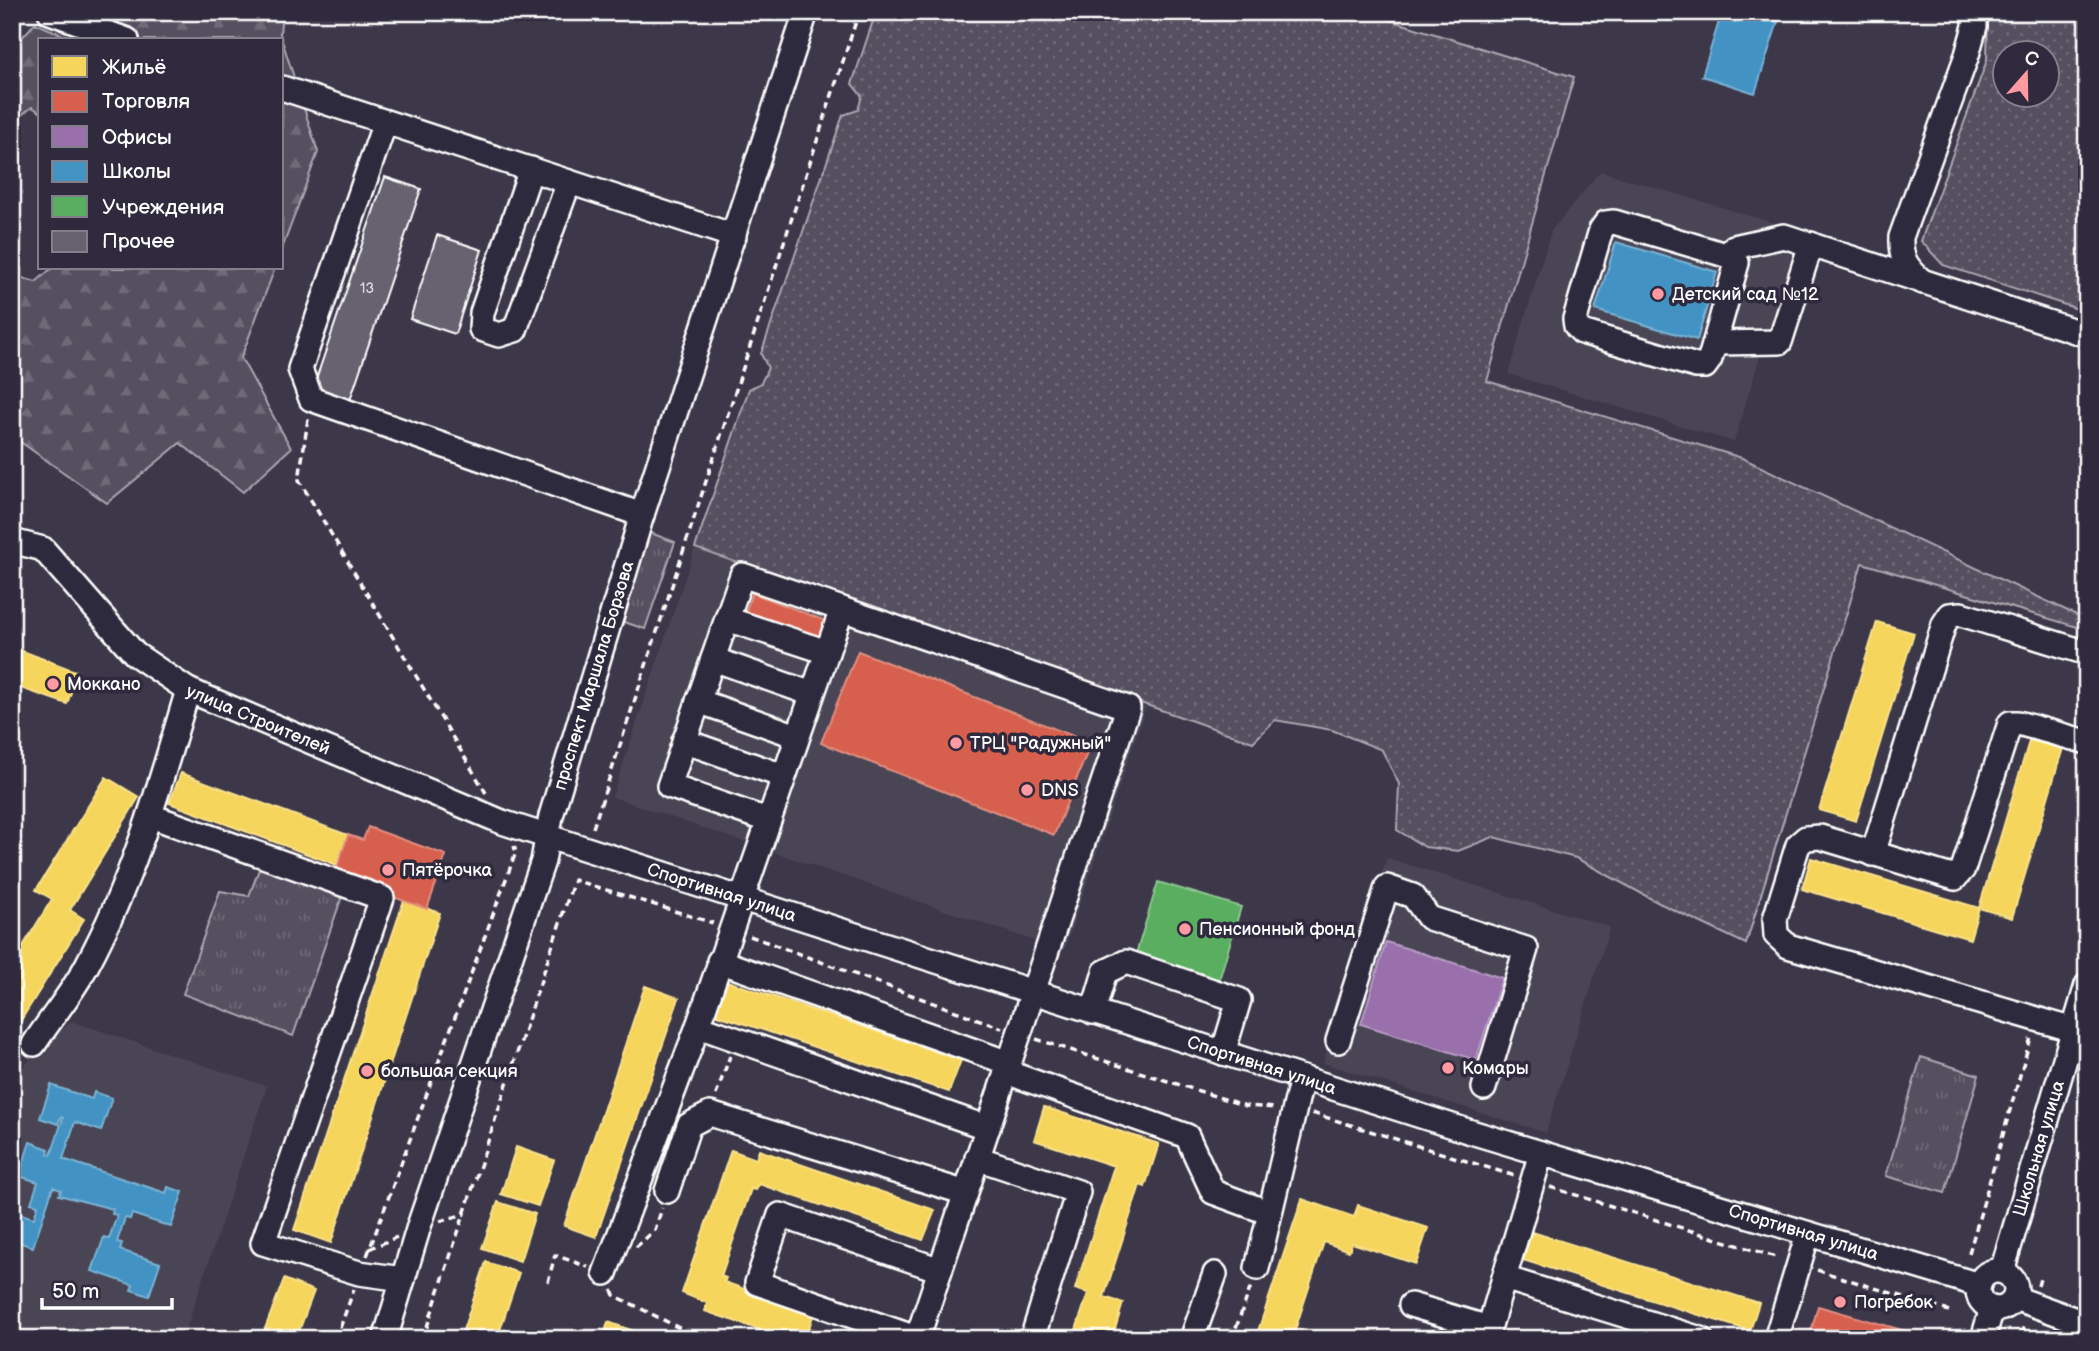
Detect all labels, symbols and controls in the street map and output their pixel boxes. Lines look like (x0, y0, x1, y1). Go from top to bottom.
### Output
legend (38, 38, 284, 270)
north arrow (1990, 38, 2060, 108)
text: С (2021, 46, 2041, 73)
text: Жильё (102, 55, 166, 80)
text: Торговля (102, 89, 190, 114)
text: Офисы (102, 125, 172, 150)
text: Школы (102, 159, 171, 184)
text: Учреждения (102, 195, 224, 220)
text: Прочее (102, 229, 175, 254)
house number: 13 (360, 280, 374, 297)
place label: Детский сад №12 (1672, 284, 1819, 305)
marker: Детский сад №12 (1650, 286, 1666, 302)
street label: проспект Маршала Борзова (549, 558, 639, 793)
place label: Моккано (67, 674, 141, 695)
marker: Моккано (45, 676, 61, 692)
street label: улица Строителей (183, 681, 333, 760)
place label: ТРЦ "Радужный" (970, 733, 1111, 754)
marker: ТРЦ "Радужный" (948, 735, 964, 751)
place label: DNS (1041, 780, 1079, 801)
marker: DNS (1019, 782, 1035, 798)
street label: Спортивная улица (644, 859, 799, 927)
place label: Пятёрочка (402, 860, 493, 881)
marker: Пятёрочка (380, 862, 396, 878)
place label: Пенсионный фонд (1199, 919, 1355, 940)
marker: Пенсионный фонд (1177, 921, 1193, 937)
street label: Спортивная улица (1184, 1032, 1339, 1099)
place label: Комары (1462, 1058, 1529, 1079)
marker: Комары (1440, 1060, 1456, 1076)
place label: большая секция (381, 1061, 518, 1082)
marker: большая секция (359, 1063, 375, 1079)
street label: Школьная улица (2009, 1078, 2069, 1219)
street label: Спортивная улица (1726, 1200, 1881, 1265)
scale bar (42, 1267, 172, 1311)
text: 50 m (52, 1279, 99, 1304)
place label: Погребок (1854, 1292, 1933, 1313)
marker: Погребок (1832, 1294, 1848, 1310)

